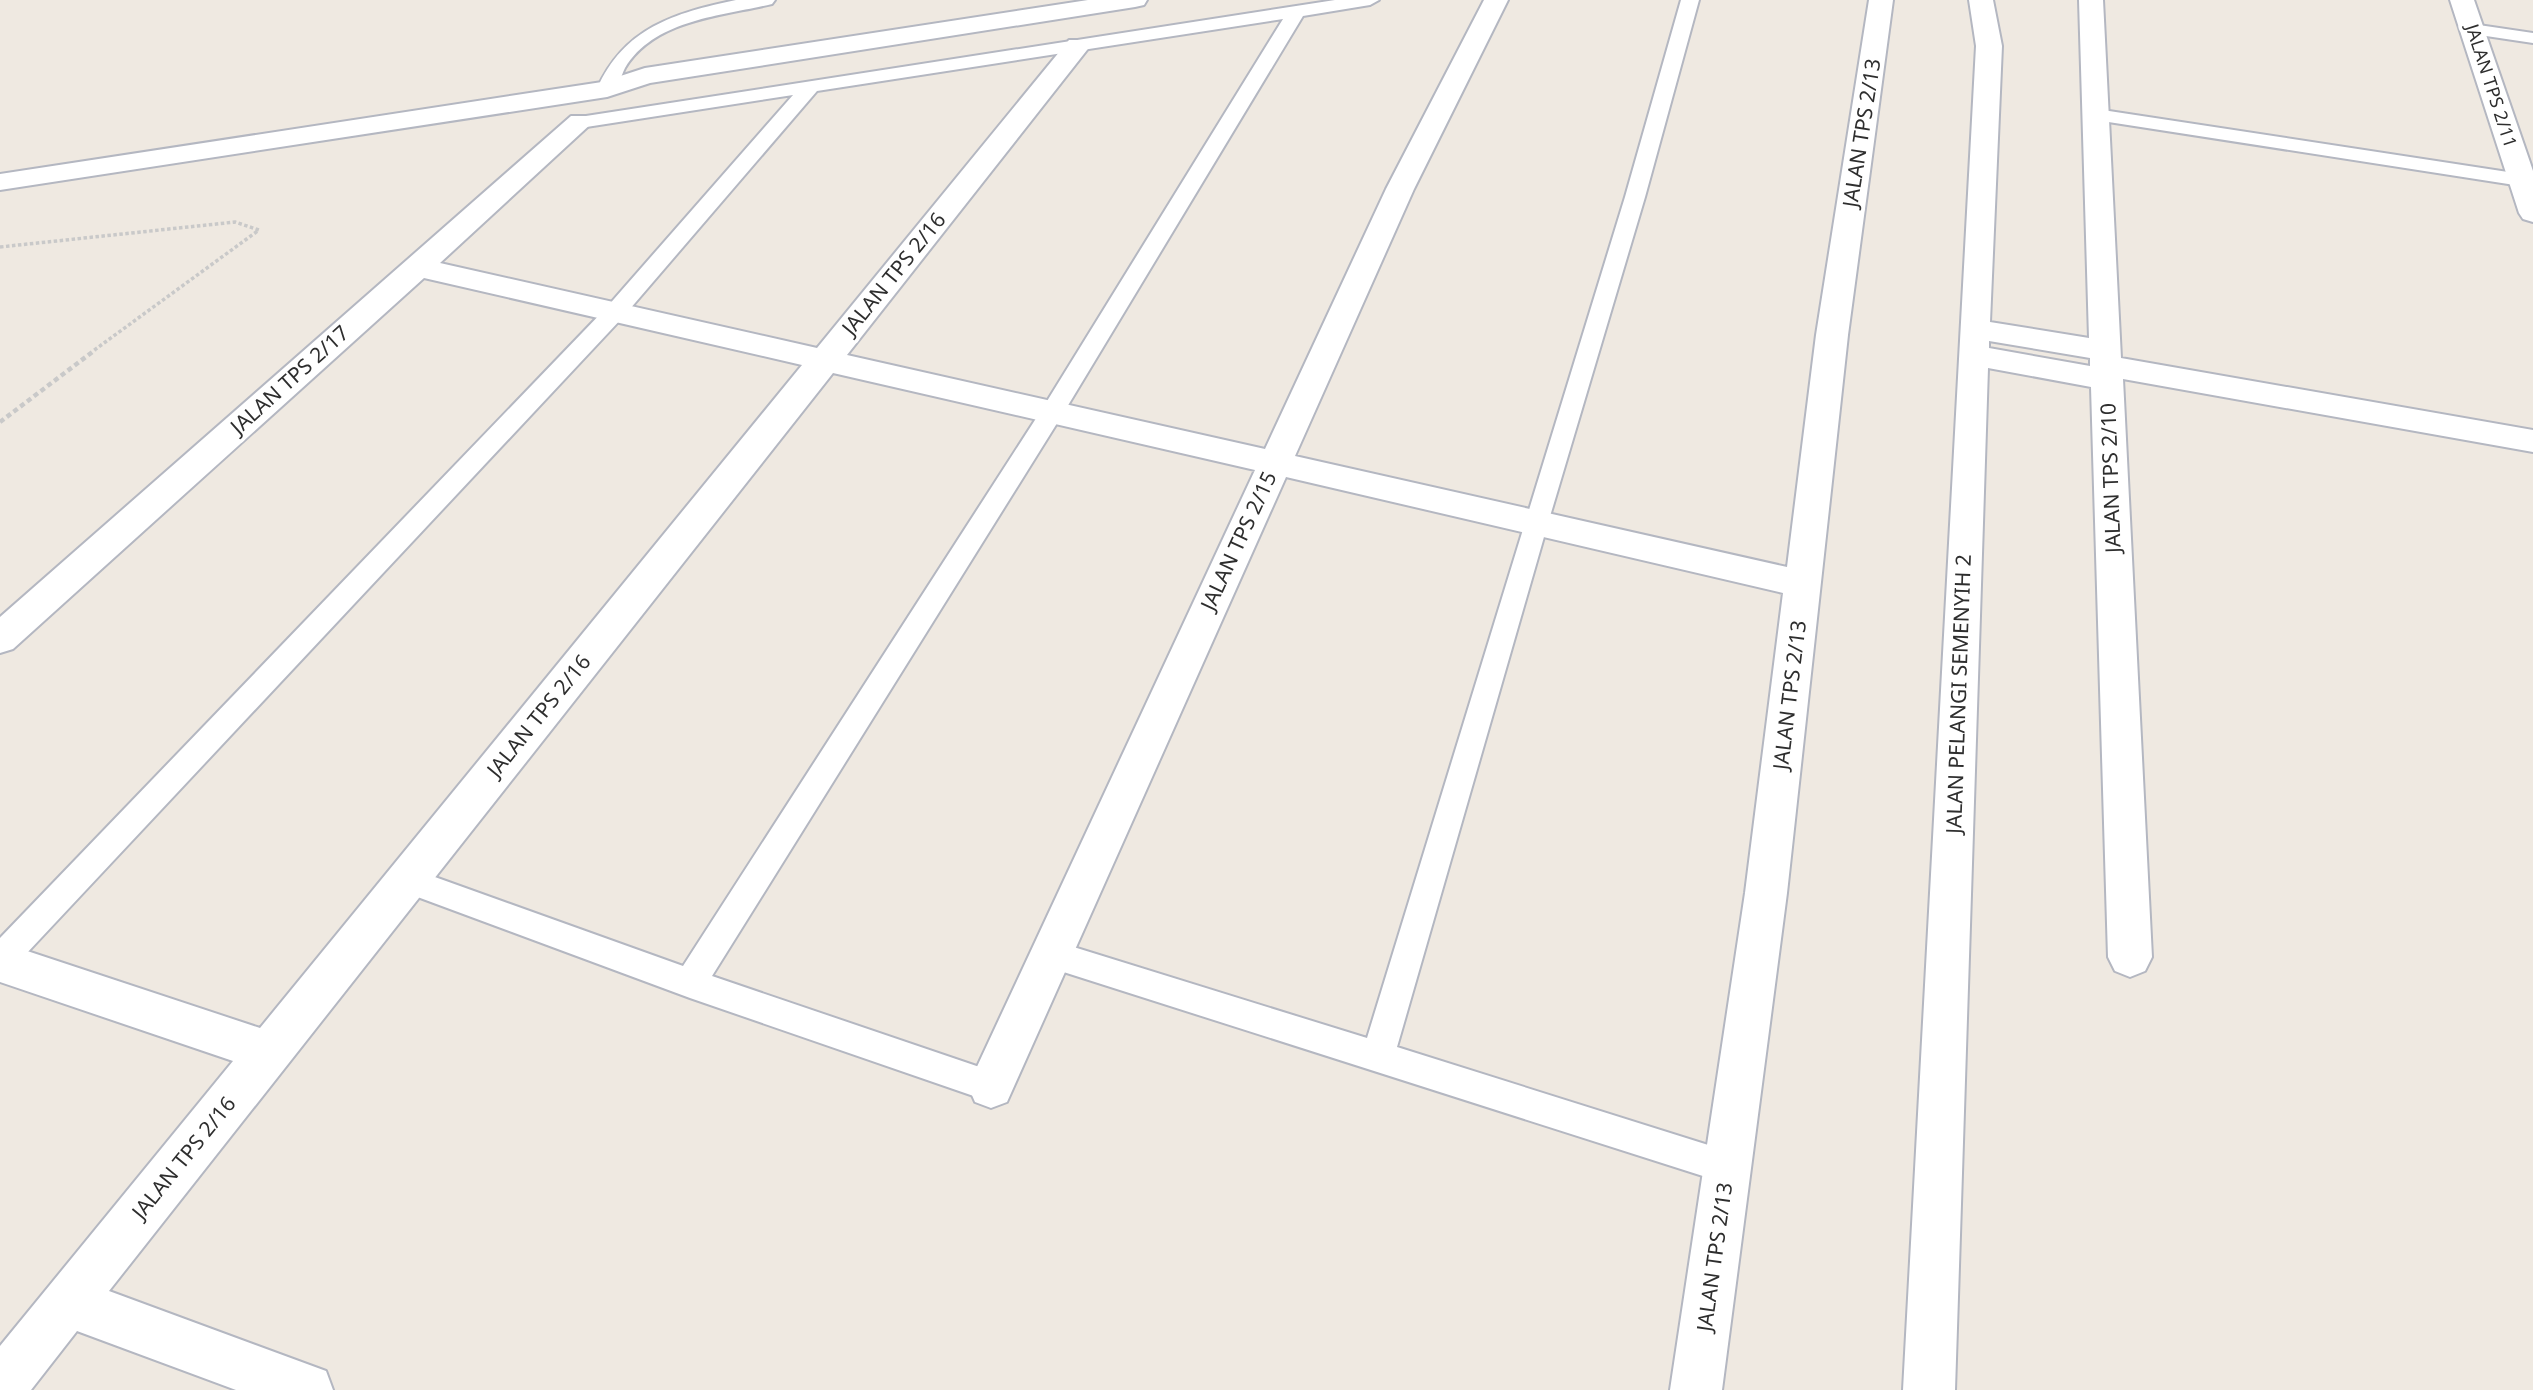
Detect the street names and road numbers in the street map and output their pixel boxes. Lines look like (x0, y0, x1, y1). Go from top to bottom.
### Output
street label: JALAN TPS 2/11 (2460, 19, 2523, 151)
street label: JALAN TPS 2/13 (1835, 56, 1887, 211)
street label: JALAN TPS 2/16 (834, 206, 951, 342)
street label: JALAN TPS 2/17 (223, 319, 355, 441)
street label: JALAN TPS 2/10 (2093, 402, 2127, 556)
street label: JALAN TPS 2/15 (1193, 467, 1283, 616)
street label: JALAN PELANGI SEMENYIH 2 (1939, 554, 1977, 836)
street label: JALAN TPS 2/13 (1766, 619, 1812, 773)
street label: JALAN TPS 2/16 (479, 648, 596, 784)
street label: JALAN TPS 2/16 (124, 1090, 241, 1226)
street label: JALAN TPS 2/13 (1689, 1181, 1738, 1335)

